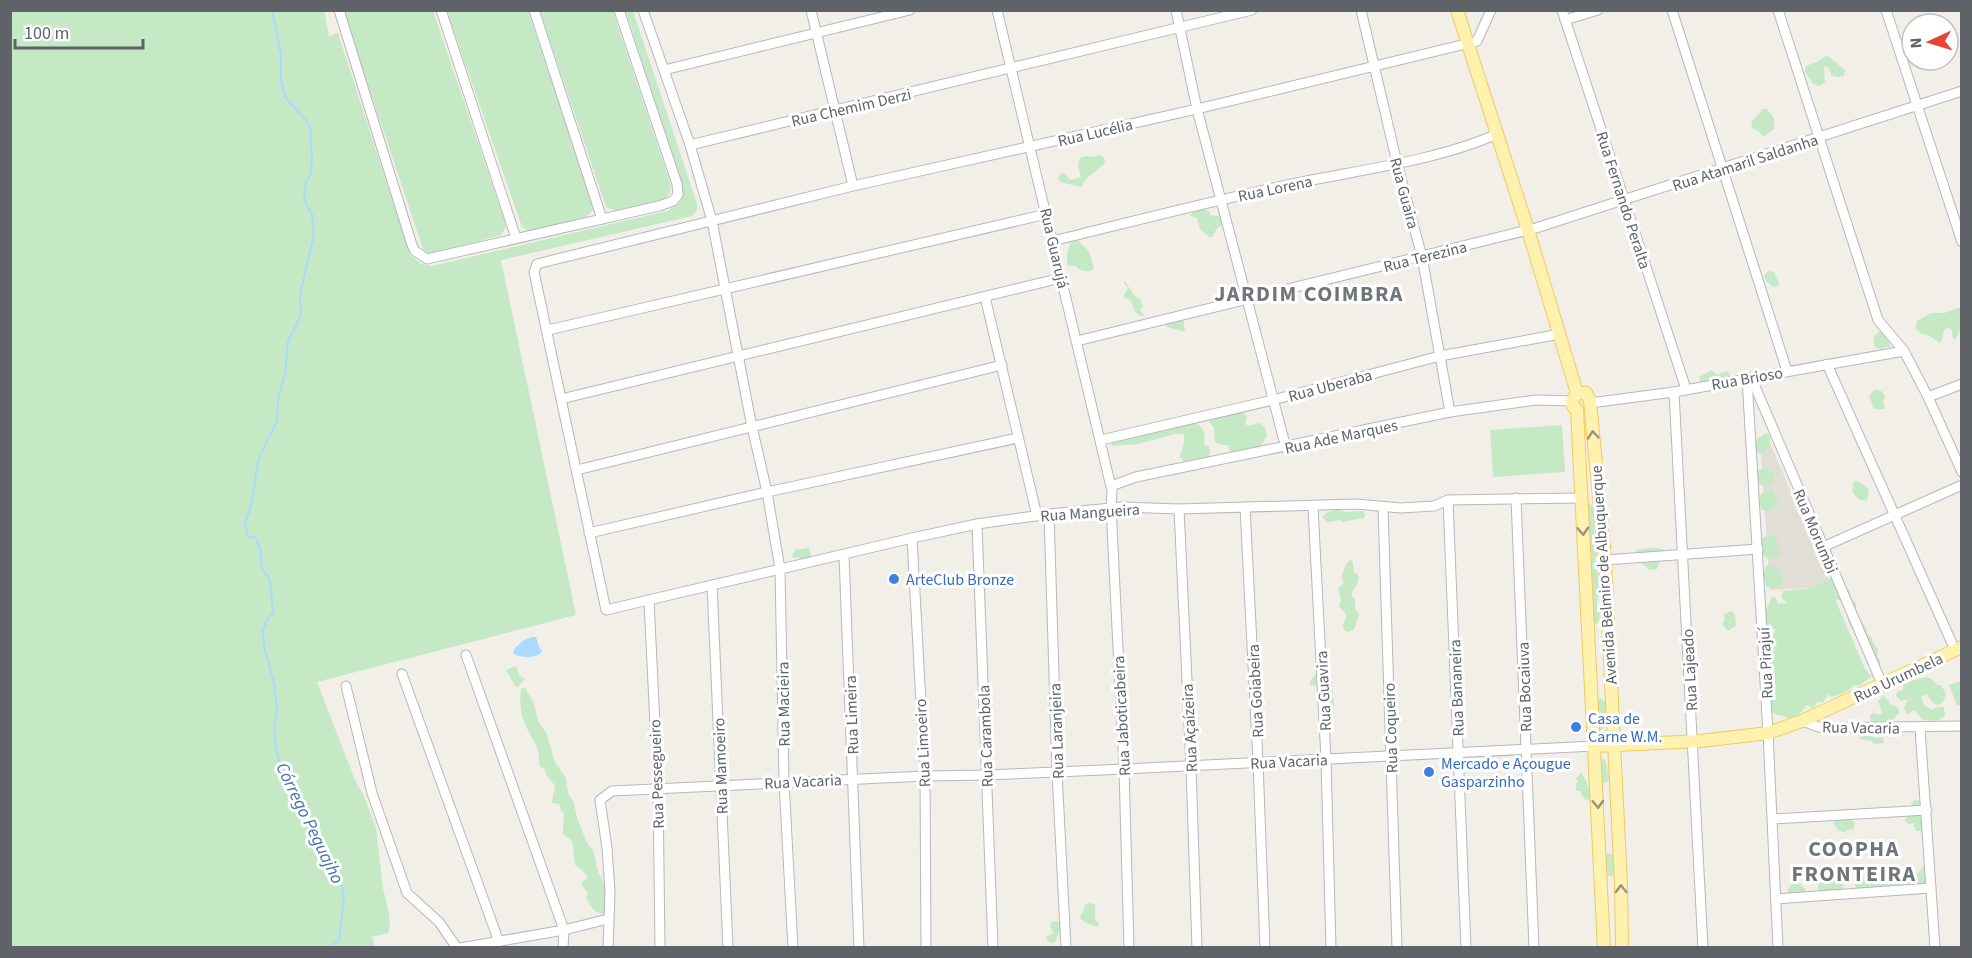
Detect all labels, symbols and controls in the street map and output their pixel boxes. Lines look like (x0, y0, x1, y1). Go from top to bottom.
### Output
scale bar (15, 12, 142, 50)
north arrow (1900, 12, 1960, 72)
text: 100 m (24, 21, 69, 46)
text: N (1905, 37, 1927, 49)
street label: Rua Chemim Derzi (789, 83, 913, 132)
street label: Rua Lucélia (1056, 114, 1135, 152)
street label: Rua Fernando Peralta (1590, 129, 1656, 272)
street label: Rua Atamaril Saldanha (1670, 129, 1821, 197)
street label: Rua Guaira (1384, 155, 1424, 231)
street label: Rua Lorena (1236, 170, 1314, 208)
street label: Rua Guarujá (1034, 206, 1074, 291)
street label: Rua Terezina (1381, 236, 1469, 278)
district label: JARDIM COIMBRA (1214, 278, 1404, 310)
street label: Rua Brioso (1710, 362, 1785, 396)
street label: Rua Uberaba (1286, 364, 1375, 408)
street label: Rua Ade Marques (1283, 414, 1400, 460)
one-way arrow (1587, 430, 1600, 439)
street label: Avenida Belmiro de Albuquerque (1585, 465, 1623, 685)
street label: Rua Morumbi (1787, 486, 1843, 577)
street label: Rua Mangueira (1040, 499, 1140, 527)
one-way arrow (1577, 527, 1590, 536)
place label: ArteClub Bronze (906, 569, 1014, 591)
marker: ArteClub Bronze (887, 572, 901, 586)
street label: Rua Pirajuí (1753, 625, 1779, 699)
street label: Rua Lajeado (1677, 628, 1703, 712)
street label: Rua Bananeira (1444, 639, 1470, 737)
street label: Rua Bocaiuva (1512, 641, 1538, 732)
street label: Rua Goiabeira (1243, 644, 1269, 738)
street label: Rua Urumbela (1850, 648, 1947, 708)
street label: Rua Guavira (1311, 650, 1337, 732)
street label: Rua Jaboticabeira (1108, 655, 1136, 777)
street label: Rua Macieira (772, 661, 796, 747)
street label: Rua Limeira (840, 675, 864, 755)
street label: Rua Coqueiro (1378, 682, 1404, 774)
street label: Rua Laranjeira (1044, 683, 1070, 779)
street label: Rua Açaízeira (1177, 683, 1203, 773)
street label: Rua Carambola (973, 684, 999, 788)
street label: Rua Limoeiro (910, 698, 936, 788)
place label: Casa de Carne W.M. (1588, 708, 1662, 748)
street label: Rua Vacaria (1822, 716, 1900, 740)
street label: Rua Mamoeiro (708, 717, 734, 815)
street label: Rua Pessegueiro (644, 719, 670, 829)
marker: Casa de Carne W.M. (1569, 720, 1583, 734)
street label: Rua Vacaria (1250, 749, 1328, 775)
place label: Mercado e Açougue Gasparzinho (1441, 753, 1571, 793)
water label: Córrego Peguajho (269, 758, 350, 888)
marker: Mercado e Açougue Gasparzinho (1422, 765, 1436, 779)
street label: Rua Vacaria (764, 769, 842, 795)
one-way arrow (1591, 800, 1604, 809)
district label: COOPHA FRONTEIRA (1791, 833, 1917, 890)
one-way arrow (1615, 885, 1627, 894)

